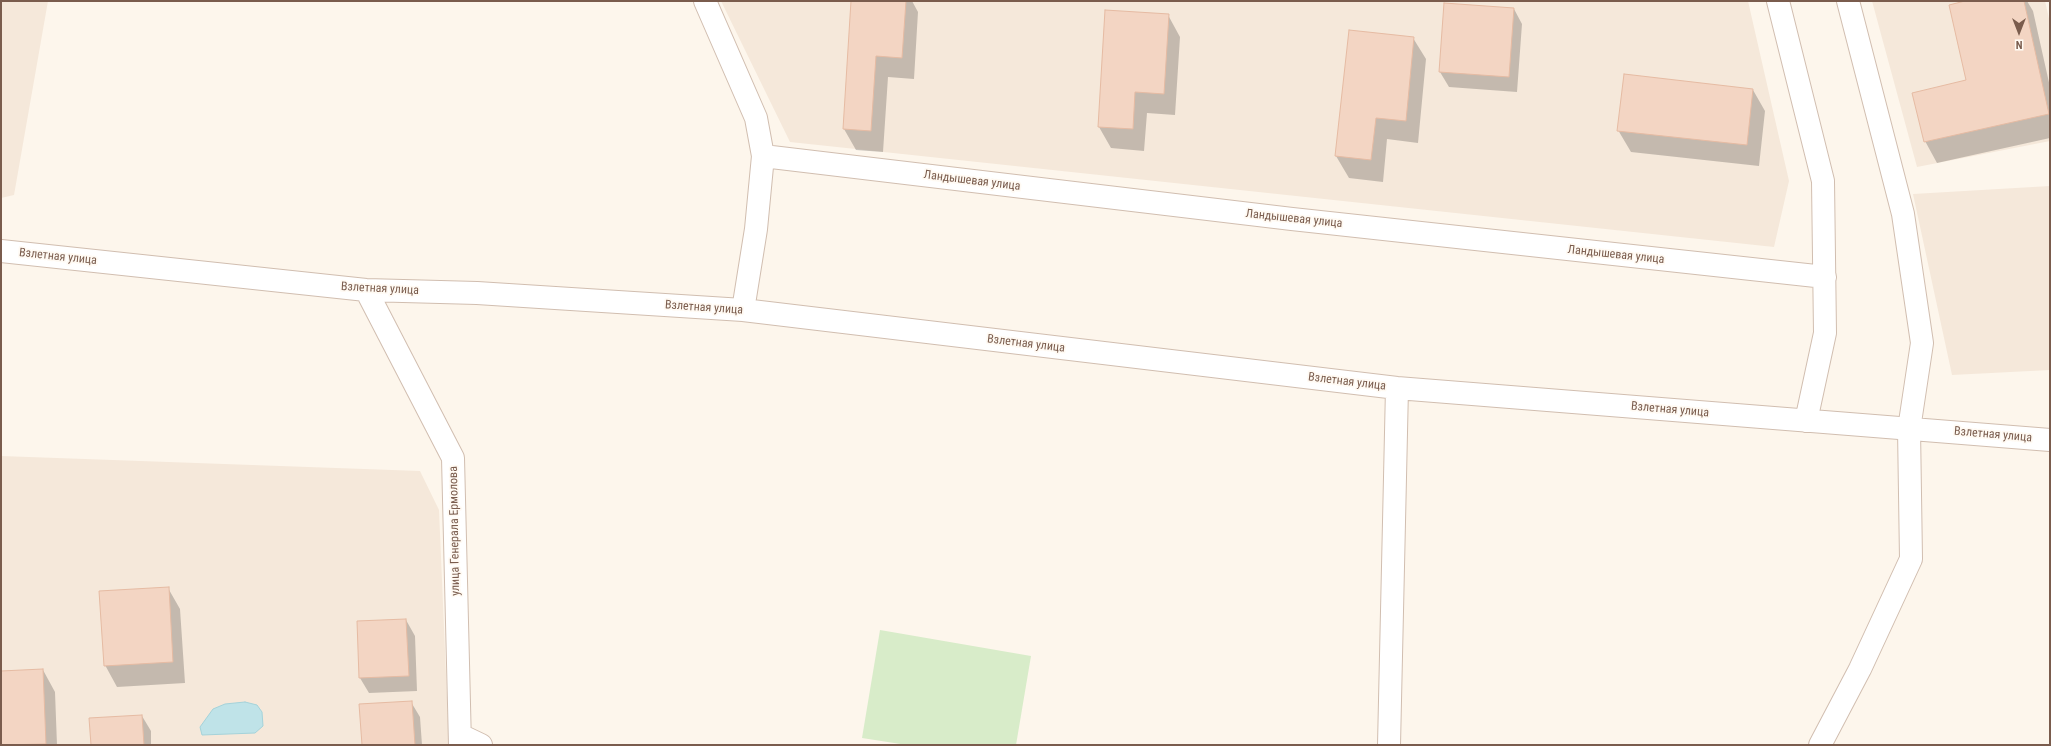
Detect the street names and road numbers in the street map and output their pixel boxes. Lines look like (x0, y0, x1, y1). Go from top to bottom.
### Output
street label: Ландышевая улица (923, 168, 1021, 194)
street label: Ландышевая улица (1245, 207, 1343, 231)
street label: Ландышевая улица (1567, 243, 1665, 267)
street label: Взлетная улица (18, 246, 98, 268)
street label: Взлетная улица (341, 280, 419, 298)
street label: Взлетная улица (665, 298, 743, 318)
street label: Взлетная улица (986, 332, 1066, 356)
street label: Взлетная улица (1307, 370, 1387, 394)
street label: Взлетная улица (1630, 399, 1710, 421)
street label: Взлетная улица (1953, 424, 2033, 446)
street label: улица Генерала Ермолова (447, 466, 463, 596)

